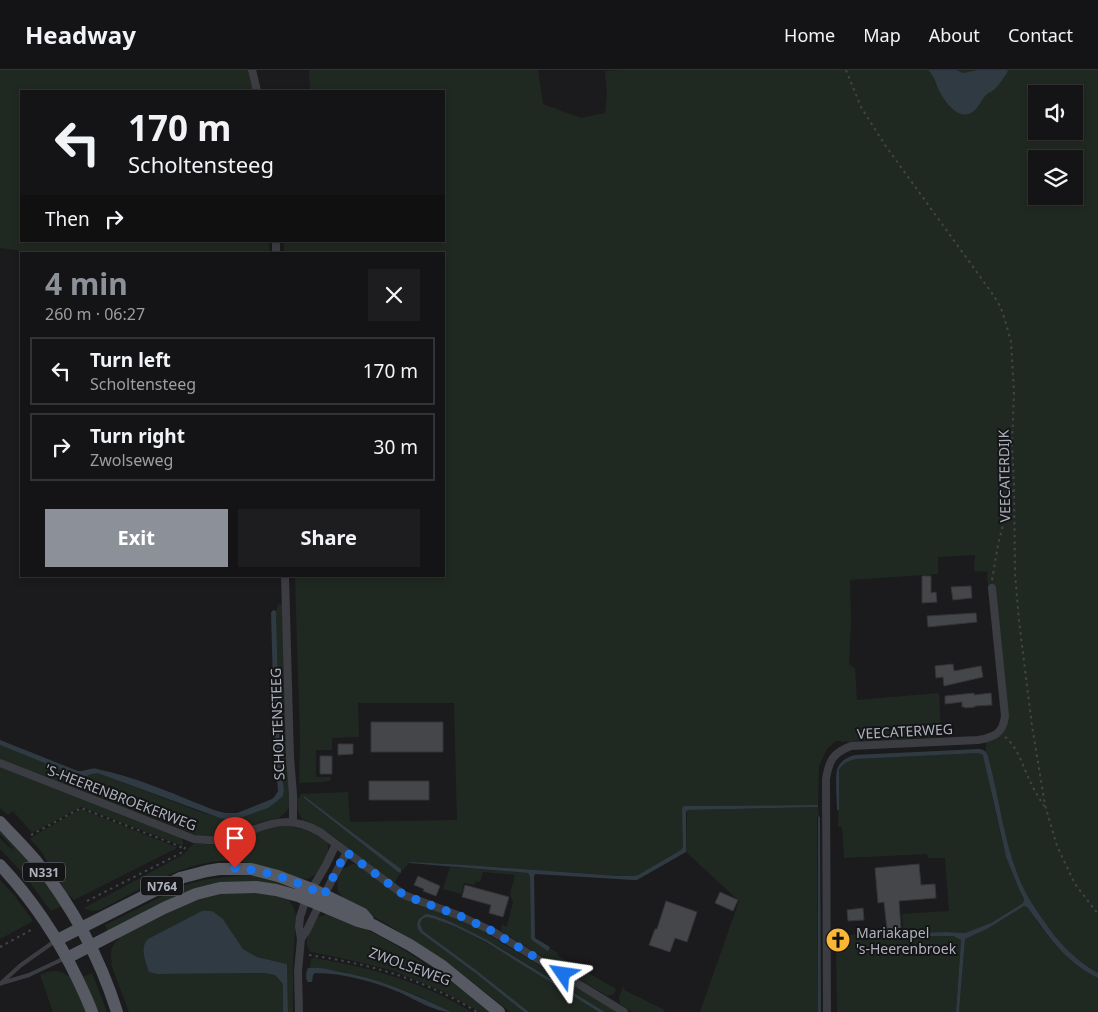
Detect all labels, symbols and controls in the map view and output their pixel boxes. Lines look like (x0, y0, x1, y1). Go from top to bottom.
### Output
text: Headway (25, 18, 136, 51)
text: Home (784, 23, 835, 47)
text: Map (863, 23, 901, 47)
text: About (929, 23, 980, 47)
text: Contact (1008, 23, 1073, 47)
map controls (1028, 85, 1083, 205)
button: sound (1028, 85, 1083, 140)
text: 170 m (128, 104, 231, 151)
icon: left (45, 110, 110, 175)
text: Scholtensteeg (128, 149, 274, 179)
button: layers (1028, 150, 1083, 205)
icon: right (100, 205, 128, 233)
text: Then (45, 206, 90, 232)
text: 4 min (45, 263, 128, 304)
button: close (368, 269, 420, 321)
text: 260 m · 06:27 (45, 303, 145, 325)
text: Turn left (90, 347, 171, 373)
icon: left (47, 357, 75, 385)
text: 170 m (363, 358, 418, 384)
text: Scholtensteeg (90, 373, 196, 395)
text: Turn right (90, 423, 185, 449)
street label: VEECATERDIJK (994, 429, 1014, 522)
icon: right (47, 433, 75, 461)
text: 30 m (374, 434, 418, 460)
text: Zwolseweg (90, 449, 173, 471)
button: Exit (45, 509, 228, 567)
button: Share (238, 509, 420, 567)
street label: SCHOLTENSTEEG (266, 668, 288, 780)
street label: VEECATERWEG (857, 719, 953, 743)
street label: 'S-HEERENBROEKERWEG (42, 759, 200, 835)
pin (214, 817, 256, 868)
icon: arrive (221, 824, 249, 852)
road number: N331 (23, 862, 65, 882)
road number: N764 (141, 876, 183, 896)
place label: Mariakapel 's-Heerenbroek (856, 923, 957, 958)
church icon: Mariakapel 's-Heerenbroek (825, 927, 851, 953)
street label: ZWOLSEWEG (367, 942, 453, 990)
position arrow (536, 947, 588, 999)

